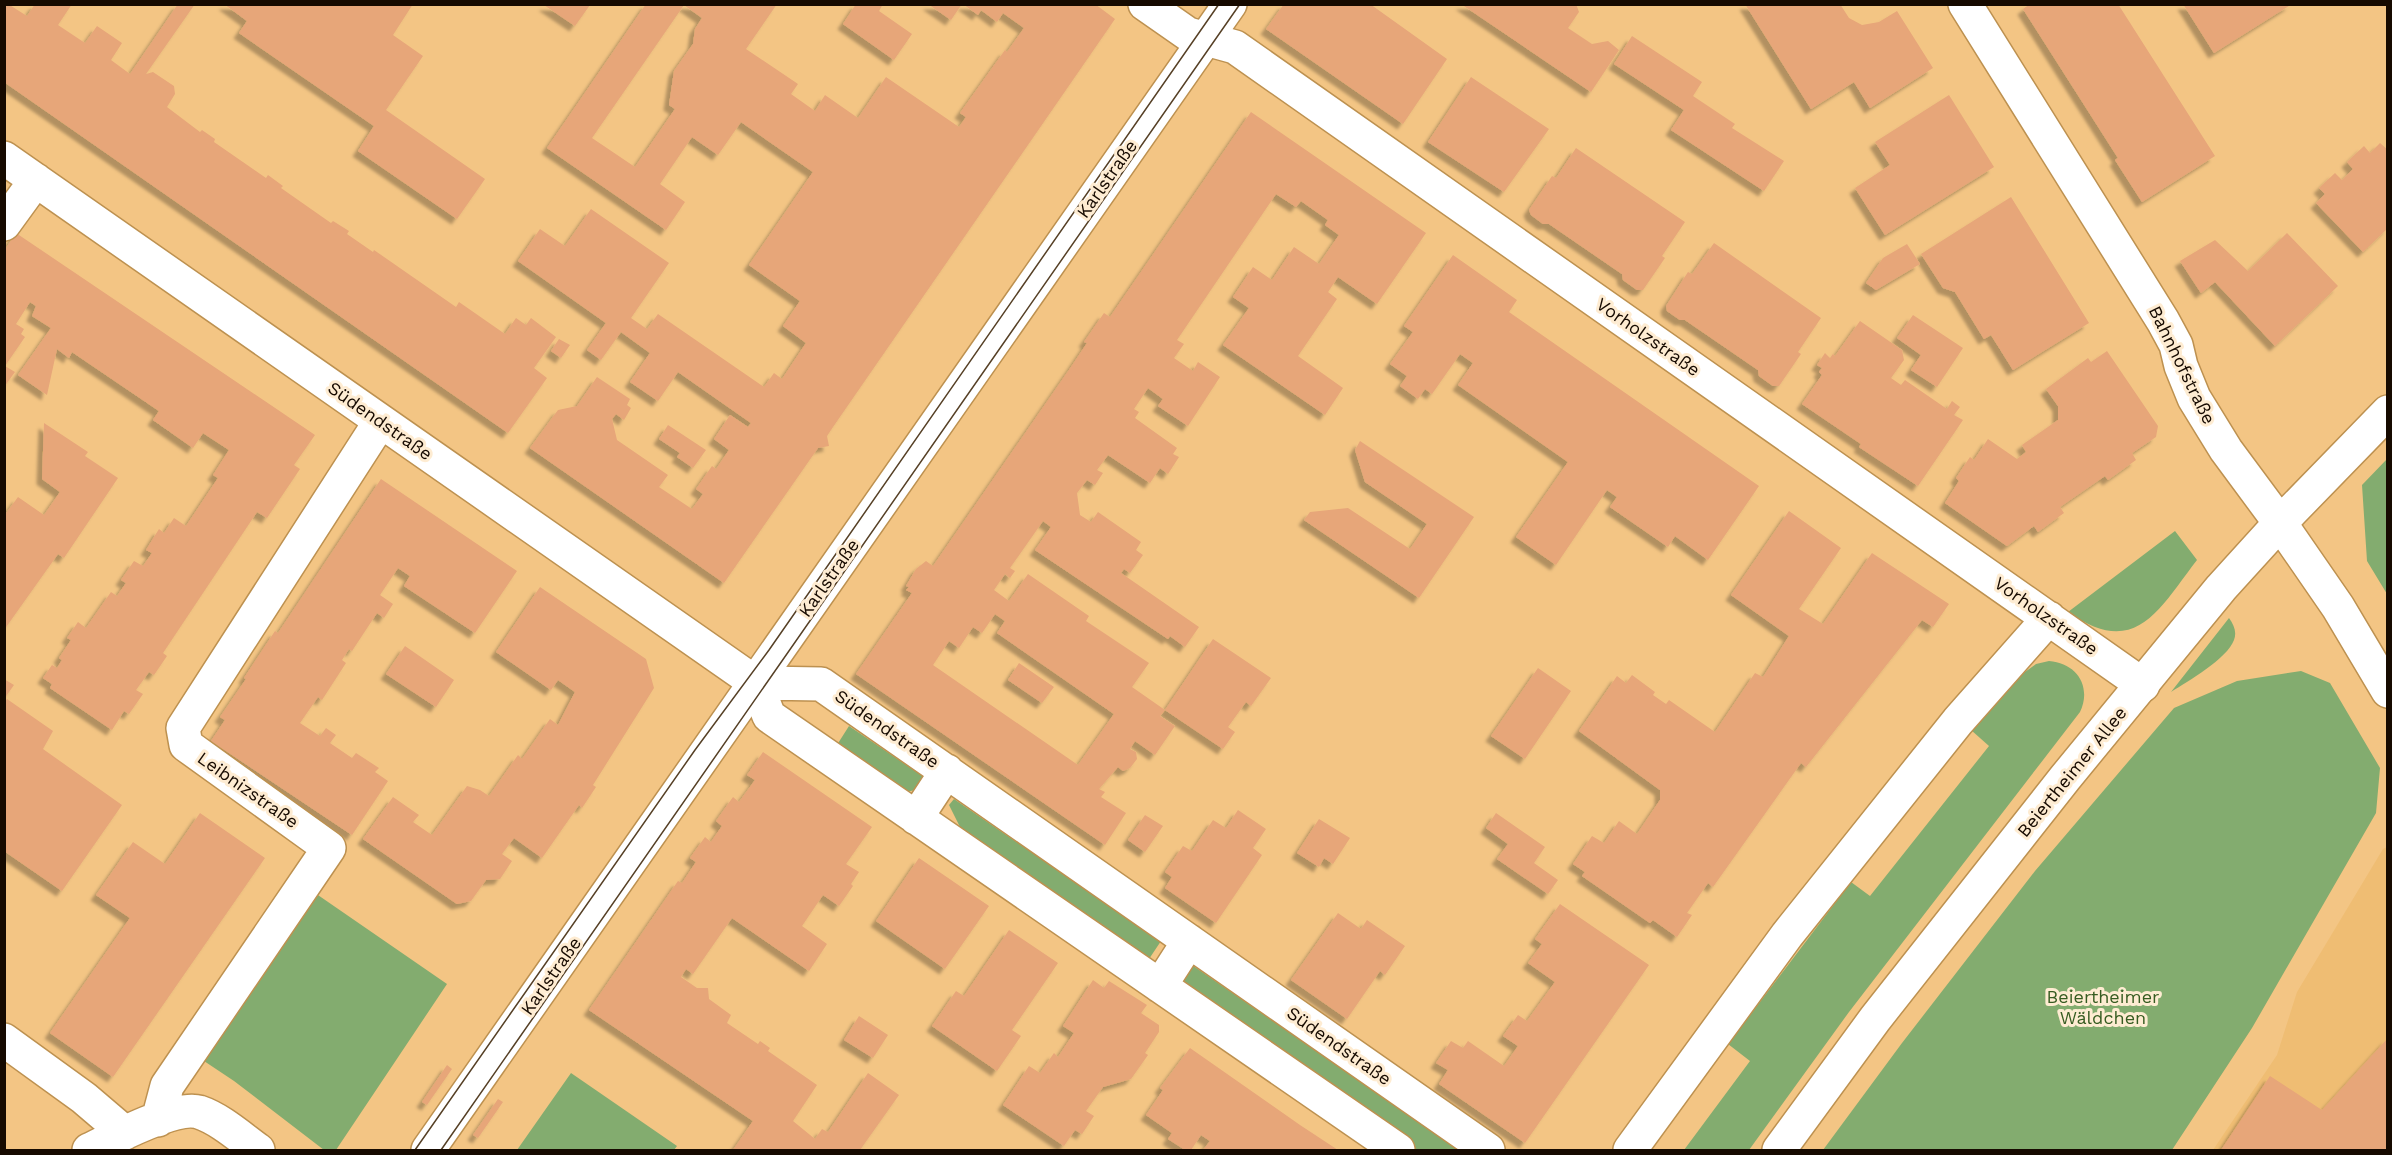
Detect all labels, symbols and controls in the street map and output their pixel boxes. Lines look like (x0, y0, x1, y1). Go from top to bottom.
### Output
street label: Karlstraße (1072, 136, 1141, 222)
street label: Vorholzstraße (1592, 293, 1704, 380)
street label: Bahnhofstraße (2145, 302, 2220, 427)
street label: Südendstraße (324, 377, 436, 464)
street label: Karlstraße (794, 535, 863, 621)
street label: Vorholzstraße (1990, 572, 2102, 659)
street label: Südendstraße (831, 685, 943, 772)
street label: Beiertheimer Allee (2013, 702, 2131, 841)
street label: Leibnizstraße (194, 747, 303, 832)
street label: Karlstraße (516, 933, 585, 1019)
park label: Beiertheimer Wäldchen (2047, 986, 2159, 1028)
street label: Südendstraße (1283, 1002, 1395, 1089)

